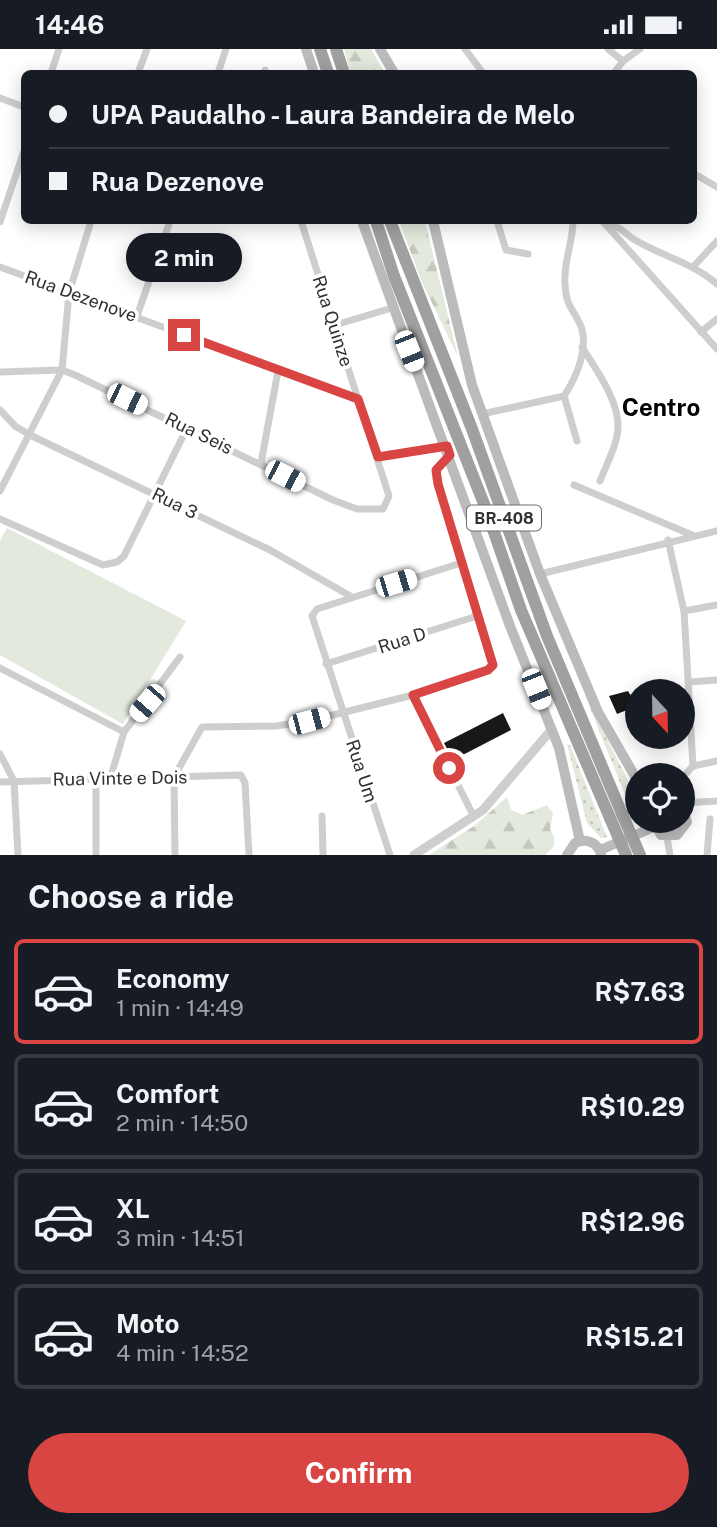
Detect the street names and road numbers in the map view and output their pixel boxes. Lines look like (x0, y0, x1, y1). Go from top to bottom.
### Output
street label: Rua Dezenove (22, 266, 140, 326)
street label: Rua Quinze (308, 273, 358, 369)
street label: Rua Seis (162, 408, 236, 458)
street label: Rua 3 (149, 483, 201, 523)
road number: BR-408 (467, 505, 541, 531)
street label: Rua D (375, 622, 429, 658)
street label: Rua Um (342, 737, 382, 805)
street label: Rua Vinte e Dois (52, 766, 188, 790)

